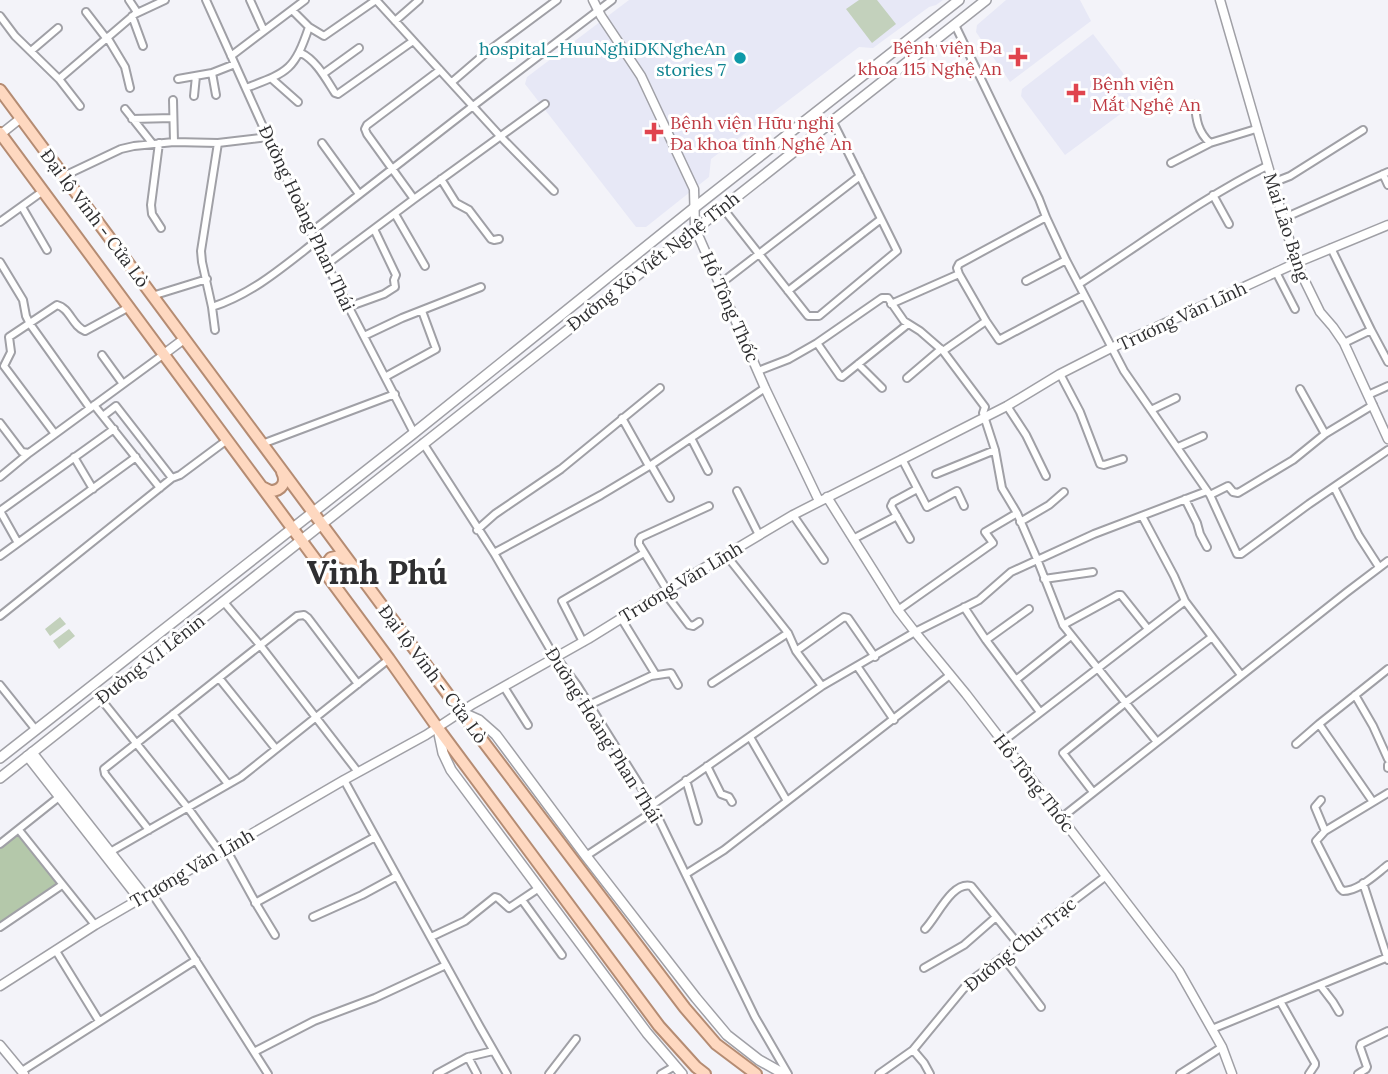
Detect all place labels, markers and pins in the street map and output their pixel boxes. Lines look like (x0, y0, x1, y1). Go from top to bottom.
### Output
place label: Bệnh viện Đa khoa 115 Nghệ An (858, 36, 1002, 80)
place label: hospital_HuuNghiDKNgheAn stories 7 (479, 37, 726, 81)
marker: Bệnh viện Đa khoa 115 Nghệ An (1008, 47, 1028, 67)
marker: hospital_HuuNghiDKNgheAn stories 7 (732, 50, 748, 66)
place label: Bệnh viện Mắt Nghệ An (1092, 72, 1201, 116)
marker: Bệnh viện Mắt Nghệ An (1066, 83, 1086, 103)
place label: Bệnh viện Hữu nghị Đa khoa tỉnh Nghệ An (670, 111, 852, 155)
marker: Bệnh viện Hữu nghị Đa khoa tỉnh Nghệ An (644, 122, 664, 142)

